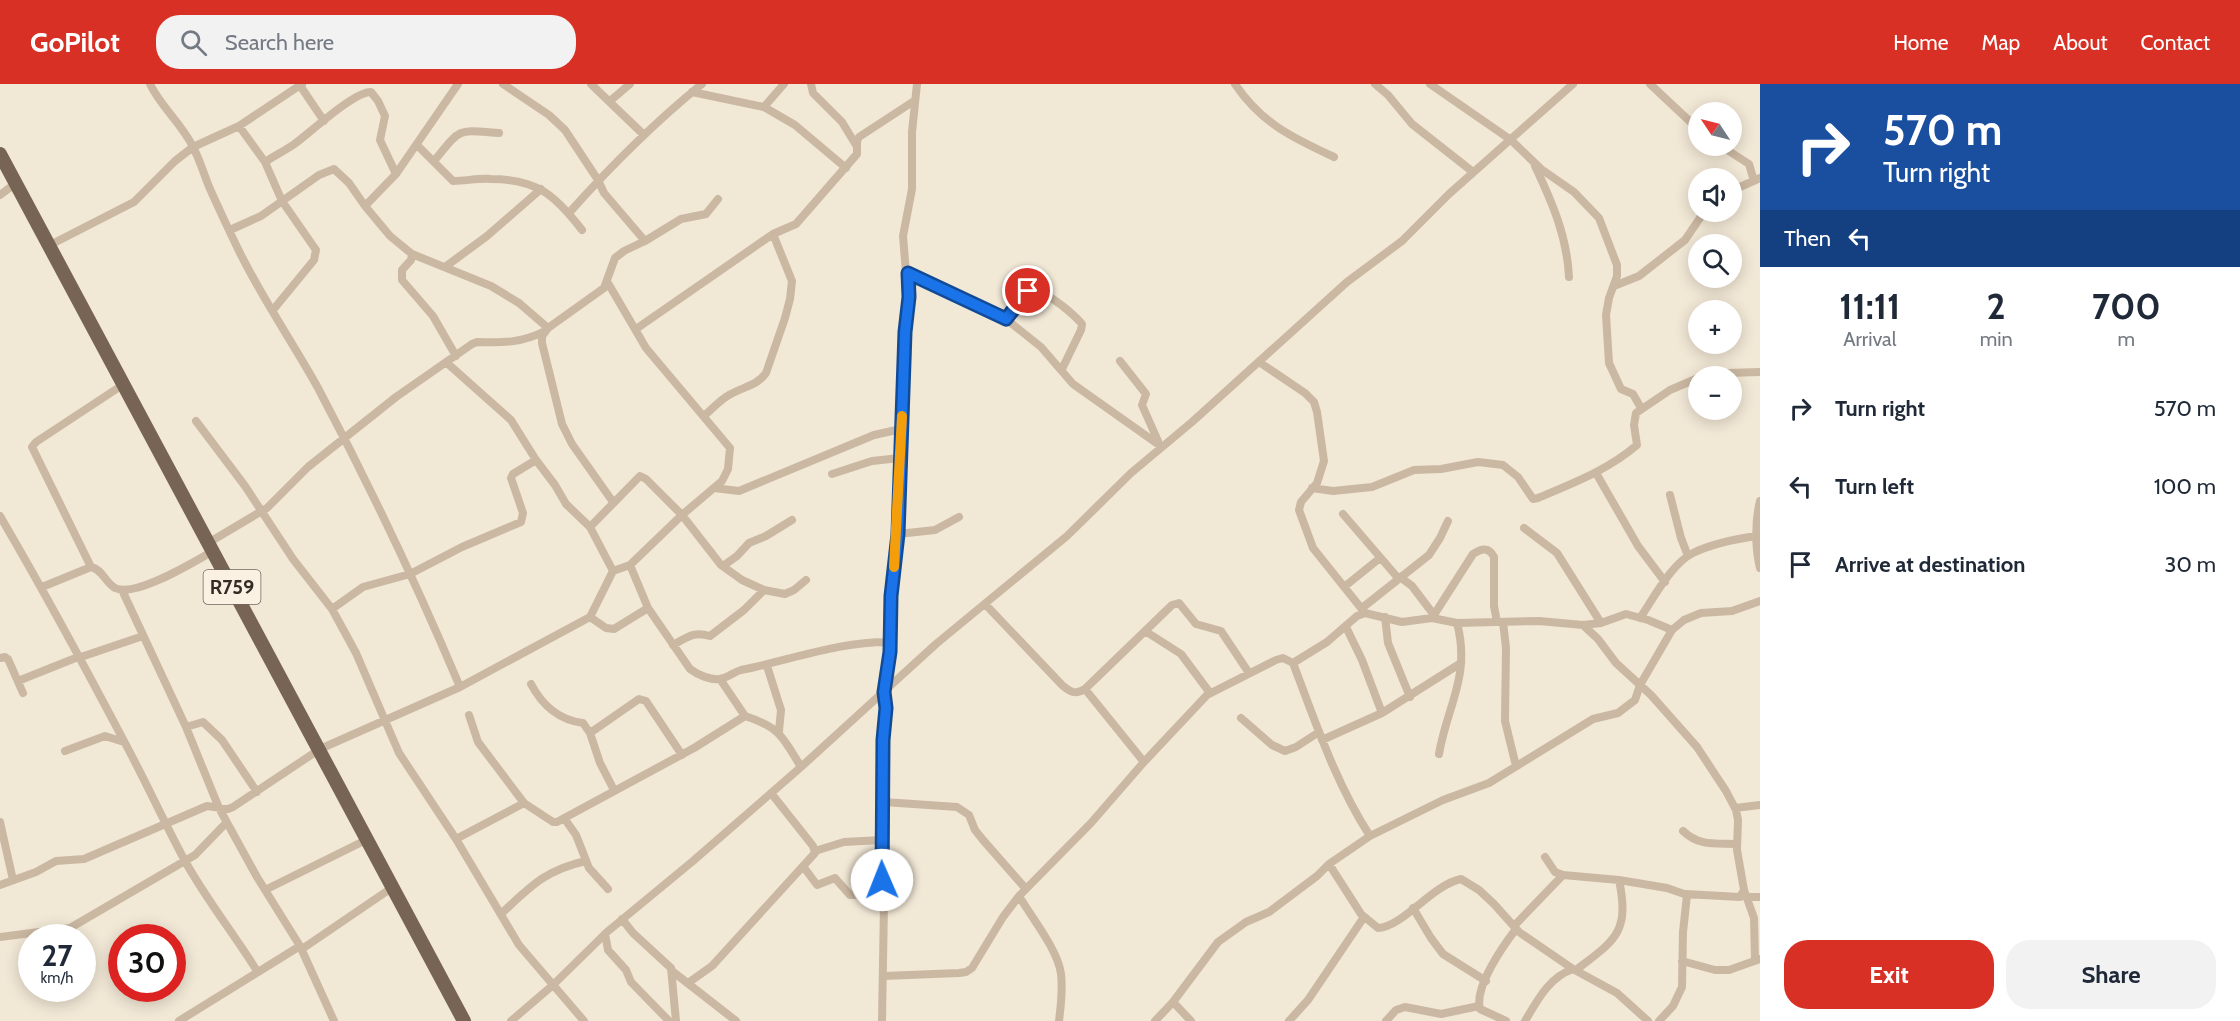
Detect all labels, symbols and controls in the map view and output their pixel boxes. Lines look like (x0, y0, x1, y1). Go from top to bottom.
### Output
search box (156, 15, 576, 69)
text: GoPilot (30, 25, 120, 59)
icon: search (177, 26, 210, 59)
text: Search here (225, 29, 334, 56)
text: Home (1893, 30, 1949, 55)
text: Map (1982, 30, 2020, 55)
text: About (2053, 30, 2107, 55)
text: Contact (2140, 30, 2210, 55)
north arrow (1688, 102, 1742, 156)
map controls (1688, 102, 1742, 420)
text: 570 m (1883, 104, 2002, 156)
icon: right (1784, 108, 1862, 186)
text: Turn right (1883, 156, 1990, 189)
button: sound (1688, 168, 1742, 222)
icon: left (1843, 222, 1876, 255)
text: Then (1784, 225, 1831, 252)
button: search (1688, 234, 1742, 288)
pin (1002, 265, 1053, 316)
icon: arrive (1011, 274, 1044, 307)
text: 11:11 (1839, 284, 1900, 328)
text: 2 (1987, 284, 2006, 328)
text: 700 (2092, 284, 2161, 328)
button: + (1688, 300, 1742, 354)
text: Arrival (1843, 327, 1896, 351)
text: min (1980, 327, 2013, 351)
text: m (2118, 327, 2135, 351)
button: − (1688, 366, 1742, 420)
icon: right (1784, 392, 1817, 425)
text: Turn right (1835, 395, 1925, 422)
text: 570 m (2154, 395, 2216, 422)
icon: left (1784, 470, 1817, 503)
text: Turn left (1835, 473, 1914, 500)
text: 100 m (2154, 473, 2216, 500)
icon: arrive (1784, 548, 1817, 581)
text: Arrive at destination (1835, 551, 2025, 578)
text: 30 m (2164, 551, 2216, 578)
road number: R759 (204, 570, 260, 604)
position arrow (850, 848, 914, 912)
speed limit sign: 30 (108, 924, 186, 1002)
text: 27 (41, 937, 73, 974)
button: Exit (1784, 940, 1994, 1009)
button: Share (2006, 940, 2216, 1009)
text: km/h (41, 969, 73, 987)

